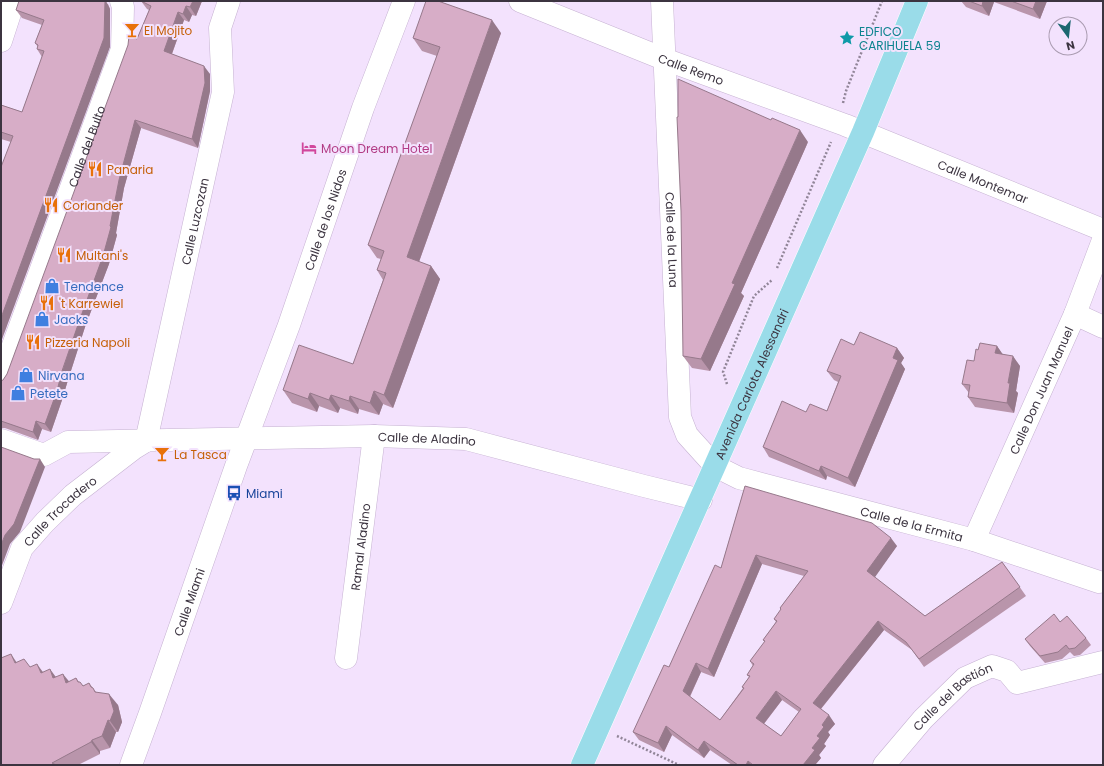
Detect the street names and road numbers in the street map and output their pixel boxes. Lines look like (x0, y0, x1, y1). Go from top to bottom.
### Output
street label: Calle Remo (656, 49, 727, 89)
street label: Calle del Bulto (63, 103, 109, 189)
street label: Calle Montemar (935, 155, 1031, 207)
street label: Calle de los Nidos (300, 166, 350, 273)
street label: Calle Luzcozan (177, 176, 212, 266)
street label: Calle de la Luna (662, 192, 683, 288)
street label: Avenida Carlota Alessandri (710, 306, 792, 462)
street label: Calle Don Juan Manuel (1005, 324, 1077, 457)
street label: Calle de Aladino (378, 428, 478, 450)
street label: Calle Trocadero (19, 471, 100, 550)
street label: Ramal Aladino (346, 502, 374, 591)
street label: Calle de la Ermita (859, 502, 965, 545)
street label: Calle Miami (169, 566, 208, 638)
street label: Calle del Bastión (909, 658, 995, 734)

